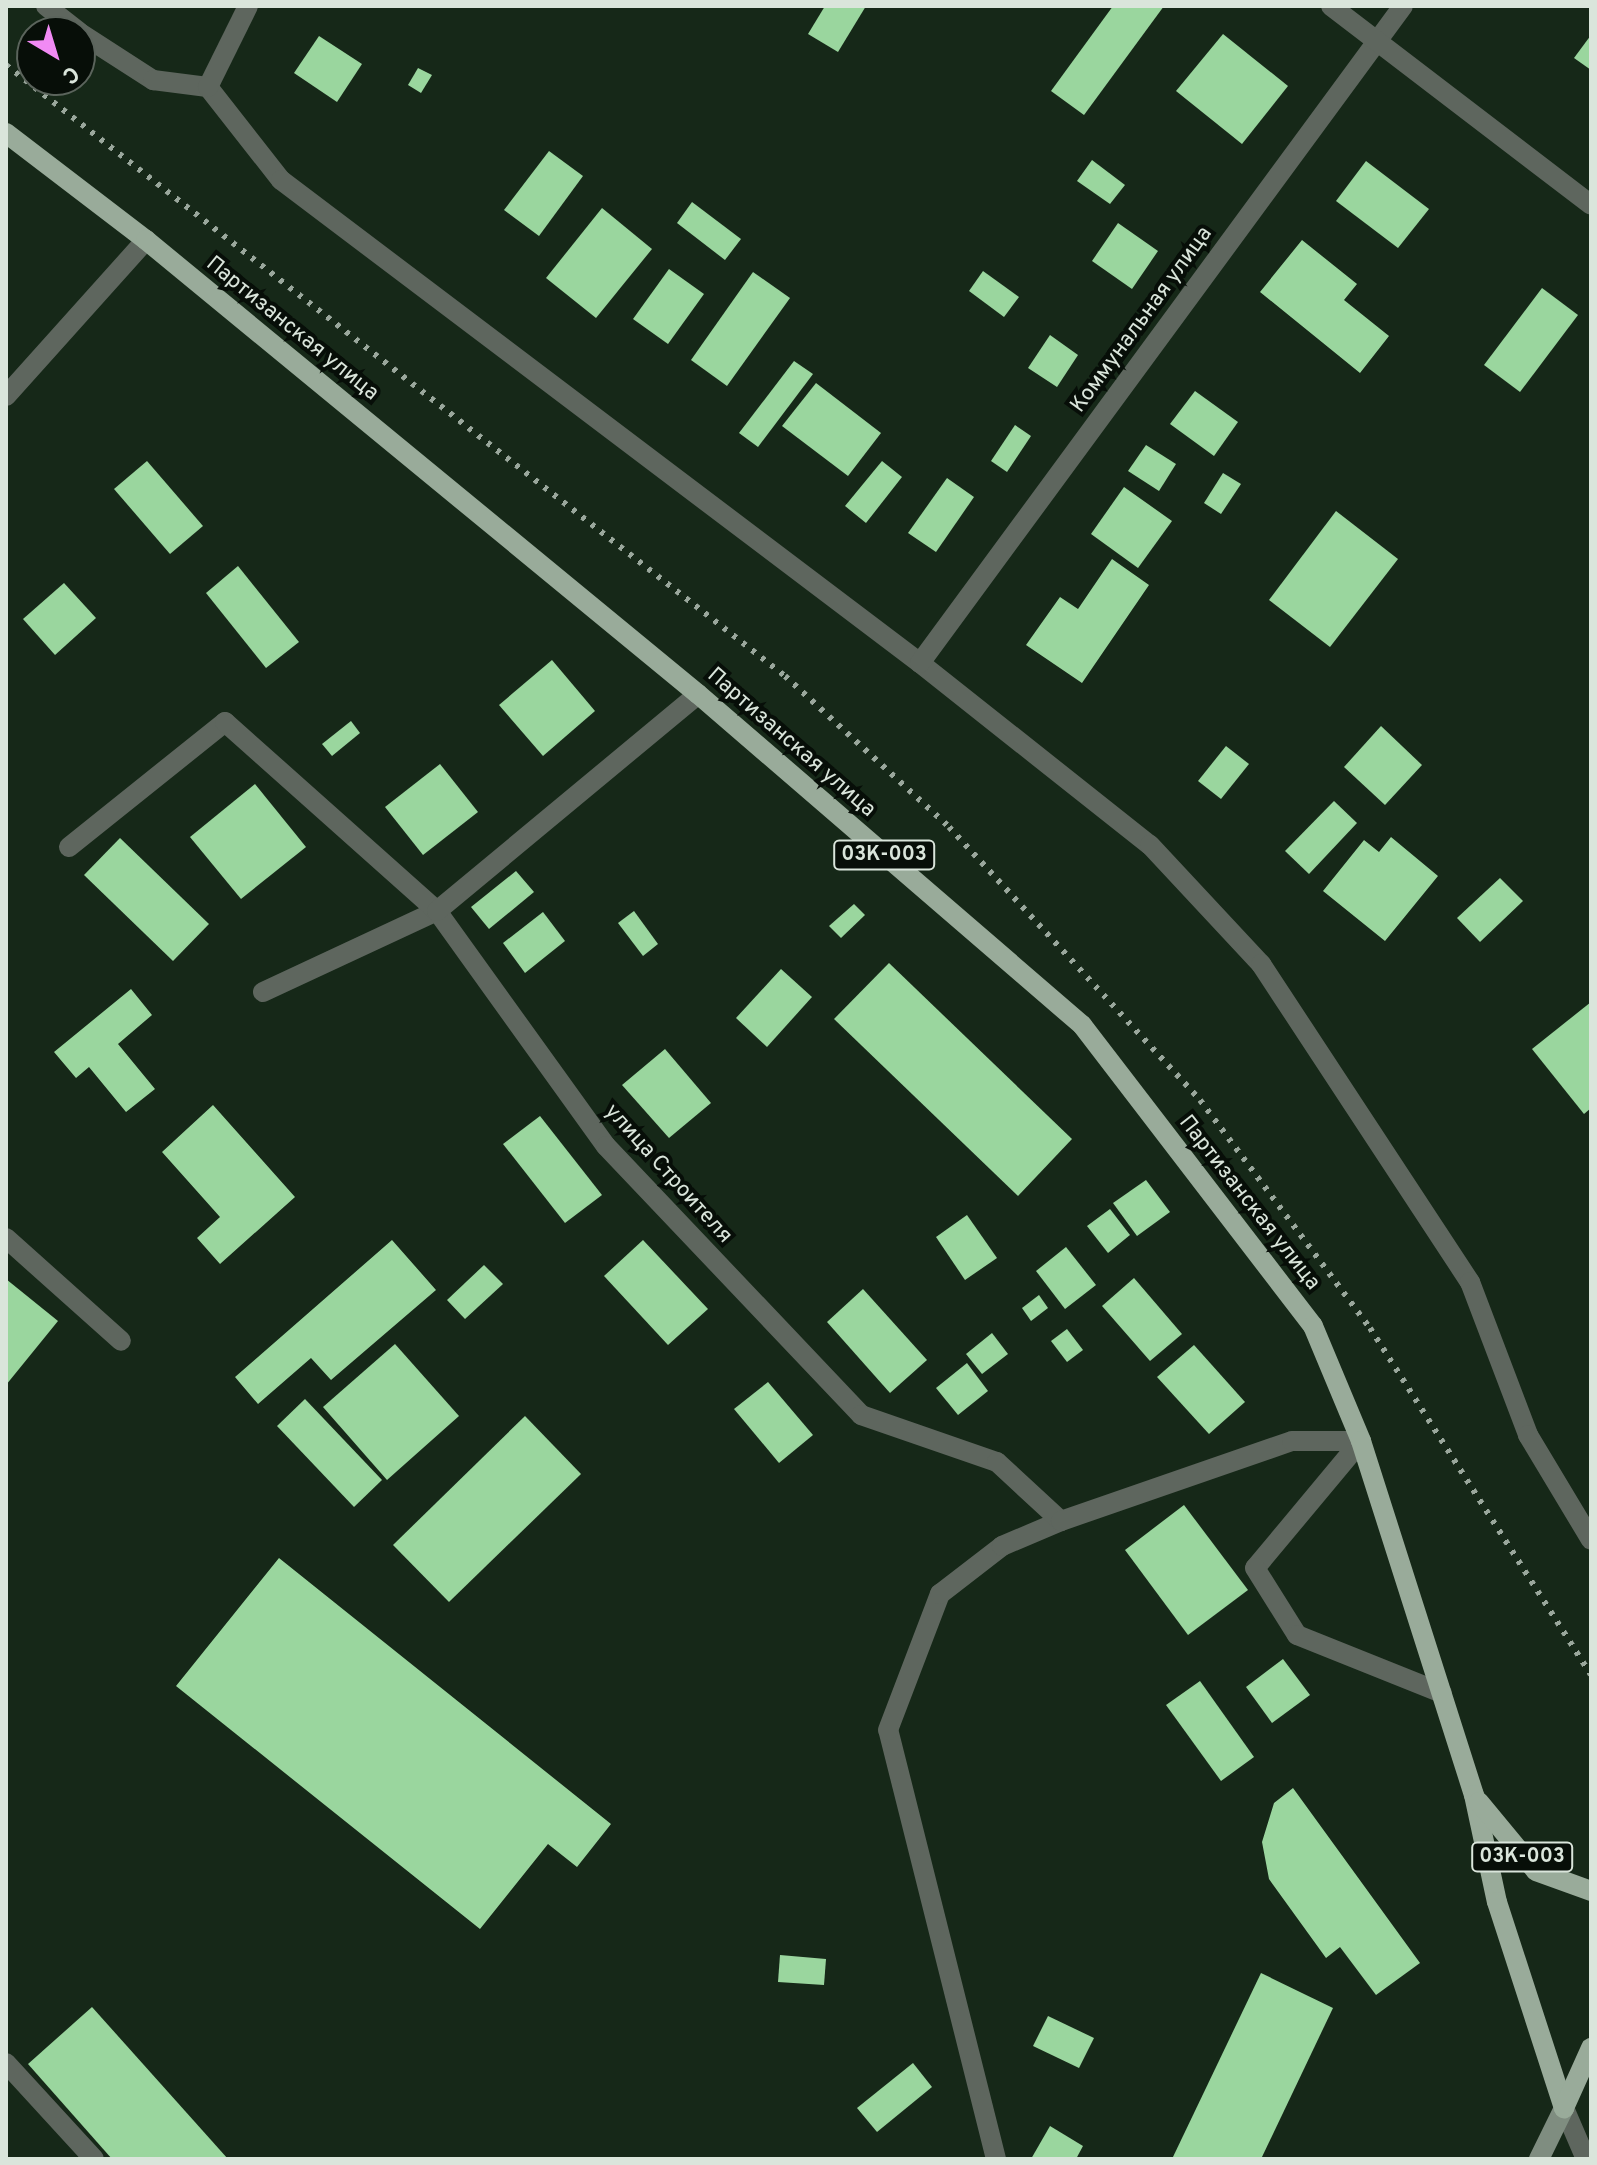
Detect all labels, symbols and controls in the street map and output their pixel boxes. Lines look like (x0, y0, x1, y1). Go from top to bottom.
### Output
north arrow (16, 16, 96, 96)
text: С (56, 59, 84, 89)
street label: Коммунальная улица (1066, 222, 1218, 418)
street label: Партизанская улица (200, 251, 384, 407)
street label: Партизанская улица (701, 663, 881, 823)
road number: 03К-003 (832, 839, 936, 871)
street label: улица Строителя (599, 1099, 737, 1249)
street label: Партизанская улица (1173, 1110, 1325, 1296)
road number: 03К-003 (1470, 1841, 1574, 1873)

